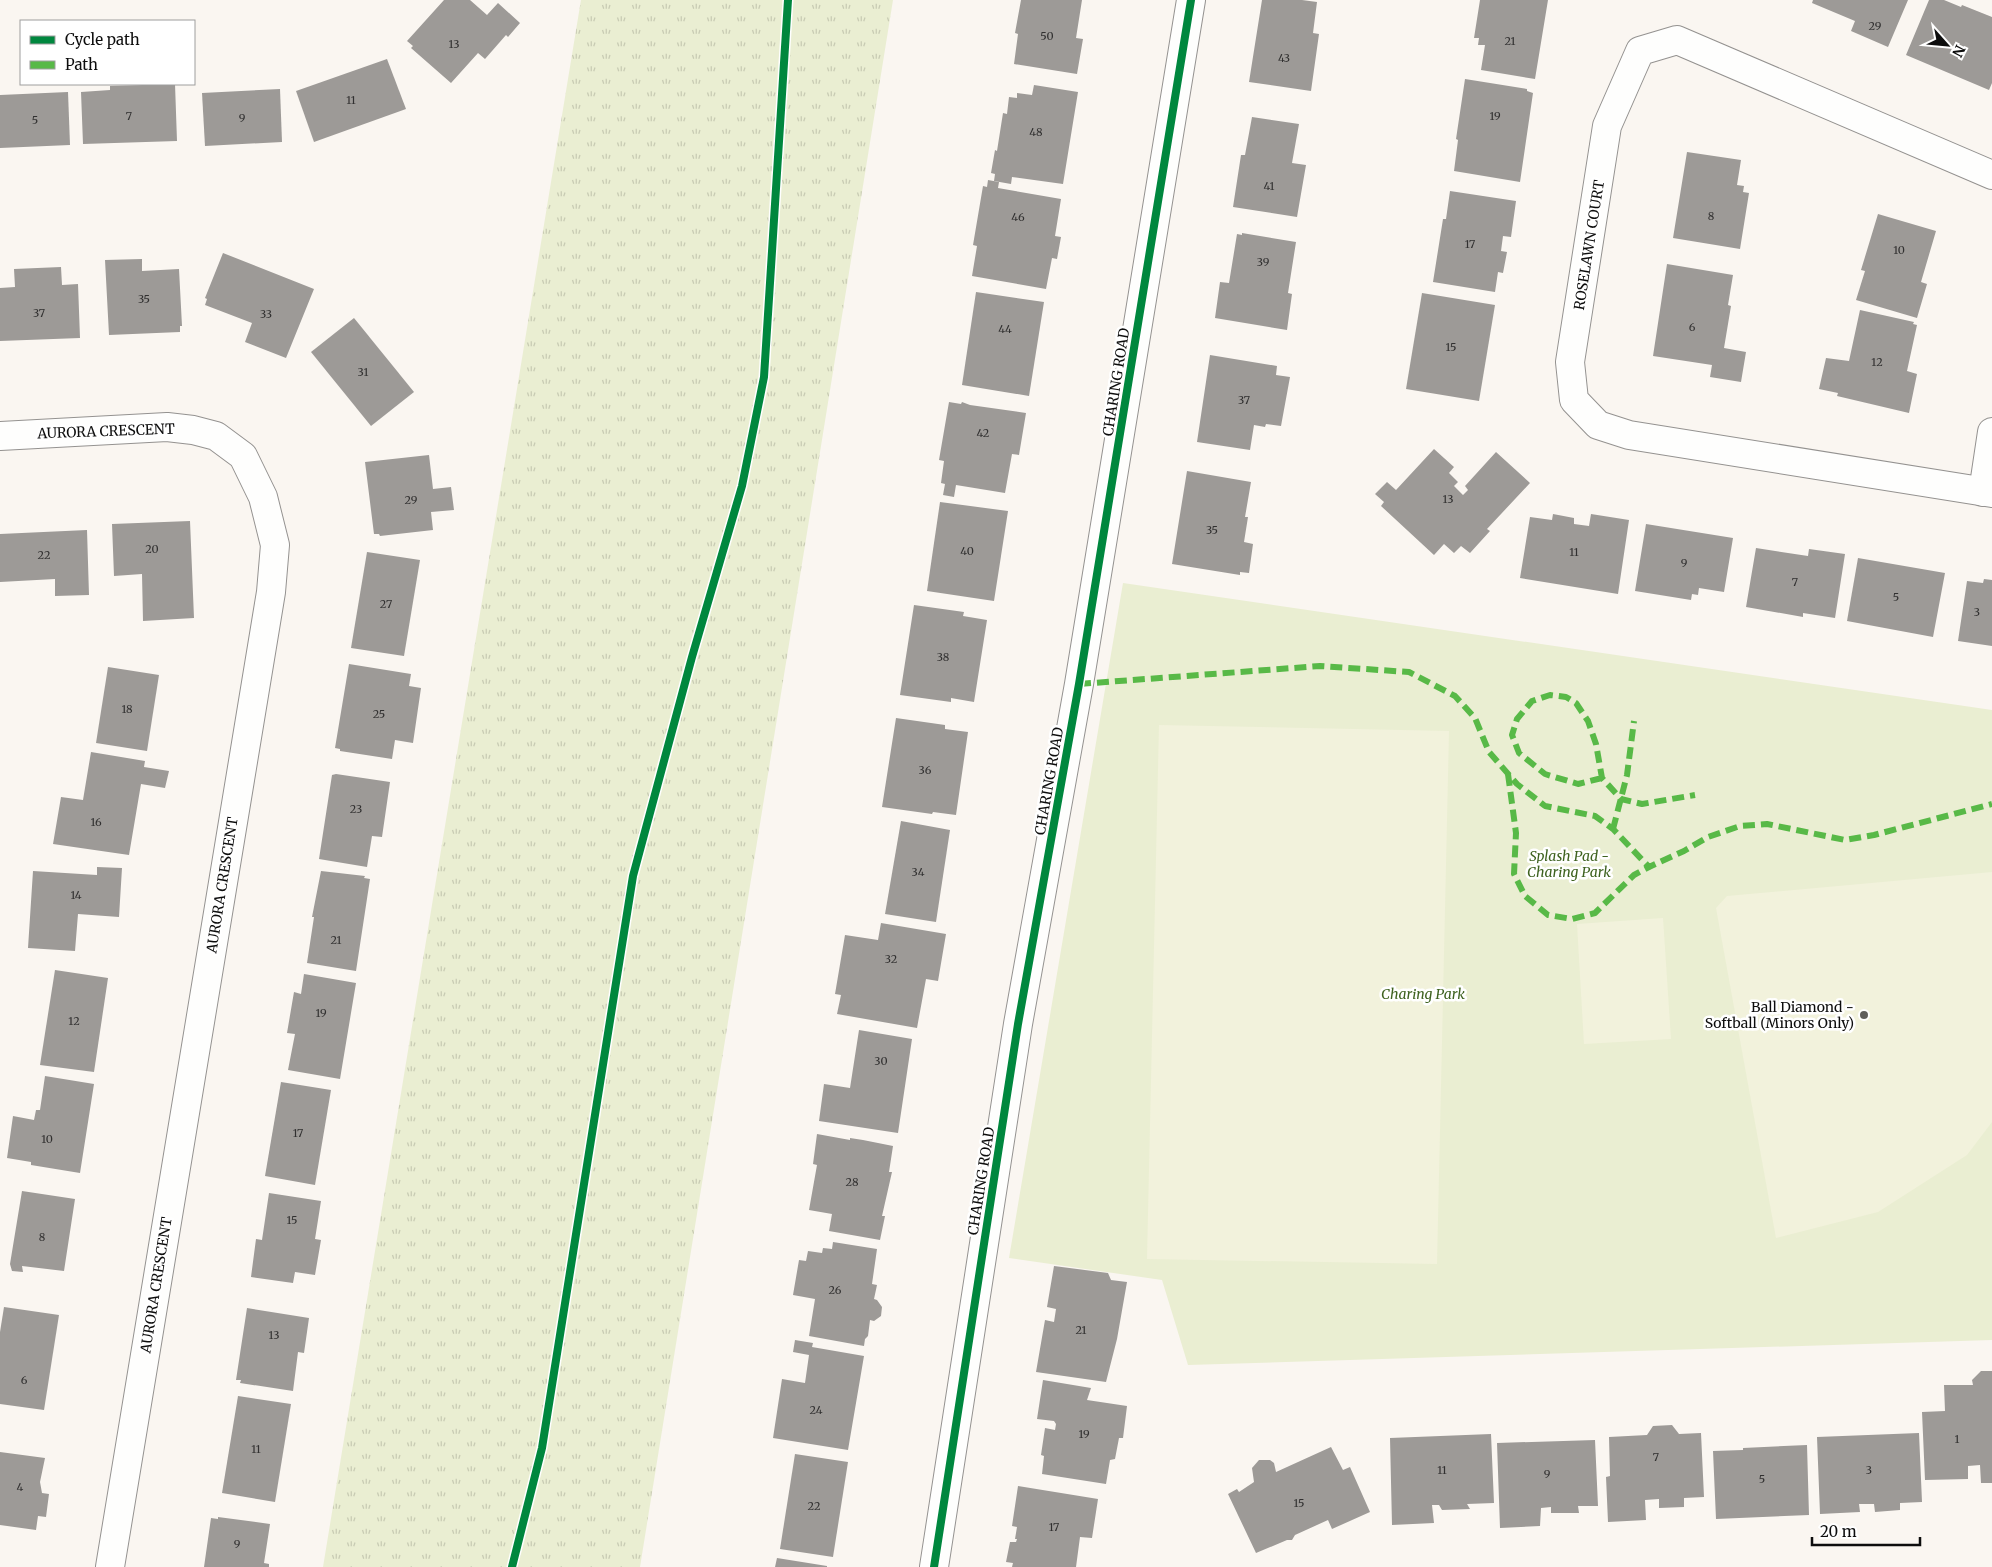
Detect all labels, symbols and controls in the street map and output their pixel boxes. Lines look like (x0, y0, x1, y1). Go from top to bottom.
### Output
house number: 29 (1869, 19, 1882, 33)
legend (20, 20, 195, 85)
north arrow (1922, 20, 1972, 70)
house number: 50 (1040, 29, 1054, 43)
text: Cycle path (65, 30, 140, 49)
house number: 21 (1504, 34, 1516, 48)
house number: 13 (449, 37, 459, 51)
text: N (1948, 42, 1969, 60)
house number: 43 (1278, 51, 1290, 65)
text: Path (65, 55, 98, 74)
house number: 11 (346, 93, 356, 107)
house number: 7 (126, 109, 132, 123)
house number: 19 (1489, 109, 1501, 123)
house number: 9 (239, 111, 246, 125)
house number: 5 (32, 113, 38, 127)
house number: 48 (1029, 125, 1043, 139)
street label: ROSELAWN COURT (1570, 178, 1608, 311)
house number: 41 (1264, 179, 1274, 193)
house number: 8 (1708, 209, 1715, 223)
house number: 46 (1011, 210, 1025, 224)
house number: 17 (1465, 237, 1475, 251)
house number: 10 (1893, 243, 1905, 257)
house number: 39 (1257, 255, 1270, 269)
house number: 35 (138, 292, 150, 306)
house number: 37 (33, 306, 45, 320)
house number: 33 (260, 307, 272, 321)
house number: 6 (1689, 320, 1696, 334)
house number: 44 (998, 322, 1012, 336)
street label: CHARING ROAD (1099, 326, 1134, 437)
house number: 15 (1445, 340, 1457, 354)
house number: 12 (1871, 355, 1883, 369)
house number: 31 (358, 365, 368, 379)
house number: 37 (1238, 393, 1250, 407)
street label: AURORA CRESCENT (36, 420, 175, 442)
house number: 42 (977, 426, 989, 440)
house number: 13 (1443, 492, 1453, 506)
house number: 29 (405, 493, 418, 507)
house number: 35 (1206, 523, 1218, 537)
house number: 20 (145, 542, 159, 556)
house number: 40 (960, 544, 974, 558)
house number: 11 (1569, 545, 1579, 559)
house number: 22 (38, 548, 50, 562)
house number: 9 (1681, 556, 1688, 570)
house number: 7 (1792, 575, 1798, 589)
house number: 5 (1893, 590, 1899, 604)
house number: 27 (380, 597, 392, 611)
house number: 3 (1974, 605, 1980, 619)
house number: 38 (937, 650, 950, 664)
house number: 18 (121, 702, 133, 716)
house number: 25 (373, 707, 385, 721)
street label: CHARING ROAD (1031, 725, 1067, 836)
house number: 36 (919, 763, 932, 777)
house number: 23 (350, 802, 362, 816)
house number: 16 (90, 815, 102, 829)
street label: AURORA CRESCENT (202, 815, 242, 955)
park label: Splash Pad - Charing Park (1527, 847, 1611, 881)
house number: 34 (912, 865, 925, 879)
house number: 14 (70, 888, 82, 902)
house number: 21 (330, 933, 342, 947)
house number: 32 (885, 952, 897, 966)
park label: Charing Park (1381, 985, 1465, 1003)
place label: Ball Diamond - Softball (Minors Only) (1705, 998, 1854, 1032)
house number: 19 (315, 1006, 327, 1020)
marker: Ball Diamond - Softball (Minors Only) (1858, 1009, 1870, 1021)
house number: 12 (68, 1014, 80, 1028)
house number: 30 (874, 1054, 888, 1068)
street label: CHARING ROAD (964, 1125, 999, 1236)
house number: 17 (293, 1126, 303, 1140)
house number: 10 (41, 1132, 53, 1146)
house number: 28 (846, 1175, 859, 1189)
house number: 15 (286, 1213, 298, 1227)
street label: AURORA CRESCENT (136, 1215, 176, 1355)
house number: 8 (39, 1230, 46, 1244)
house number: 26 (829, 1283, 842, 1297)
house number: 21 (1075, 1323, 1087, 1337)
house number: 13 (269, 1328, 279, 1342)
house number: 6 (21, 1373, 28, 1387)
house number: 24 (810, 1403, 823, 1417)
house number: 19 (1078, 1427, 1090, 1441)
house number: 1 (1955, 1432, 1960, 1446)
house number: 11 (251, 1442, 261, 1456)
house number: 7 (1653, 1450, 1659, 1464)
house number: 11 (1437, 1463, 1447, 1477)
house number: 3 (1866, 1463, 1872, 1477)
house number: 9 (1544, 1467, 1551, 1481)
house number: 5 (1759, 1472, 1765, 1486)
house number: 4 (17, 1480, 24, 1494)
house number: 15 (1293, 1496, 1305, 1510)
house number: 22 (808, 1499, 820, 1513)
scale bar (1812, 1514, 1920, 1546)
house number: 17 (1049, 1520, 1059, 1534)
text: 20 m (1820, 1522, 1857, 1541)
house number: 9 (234, 1537, 241, 1551)

